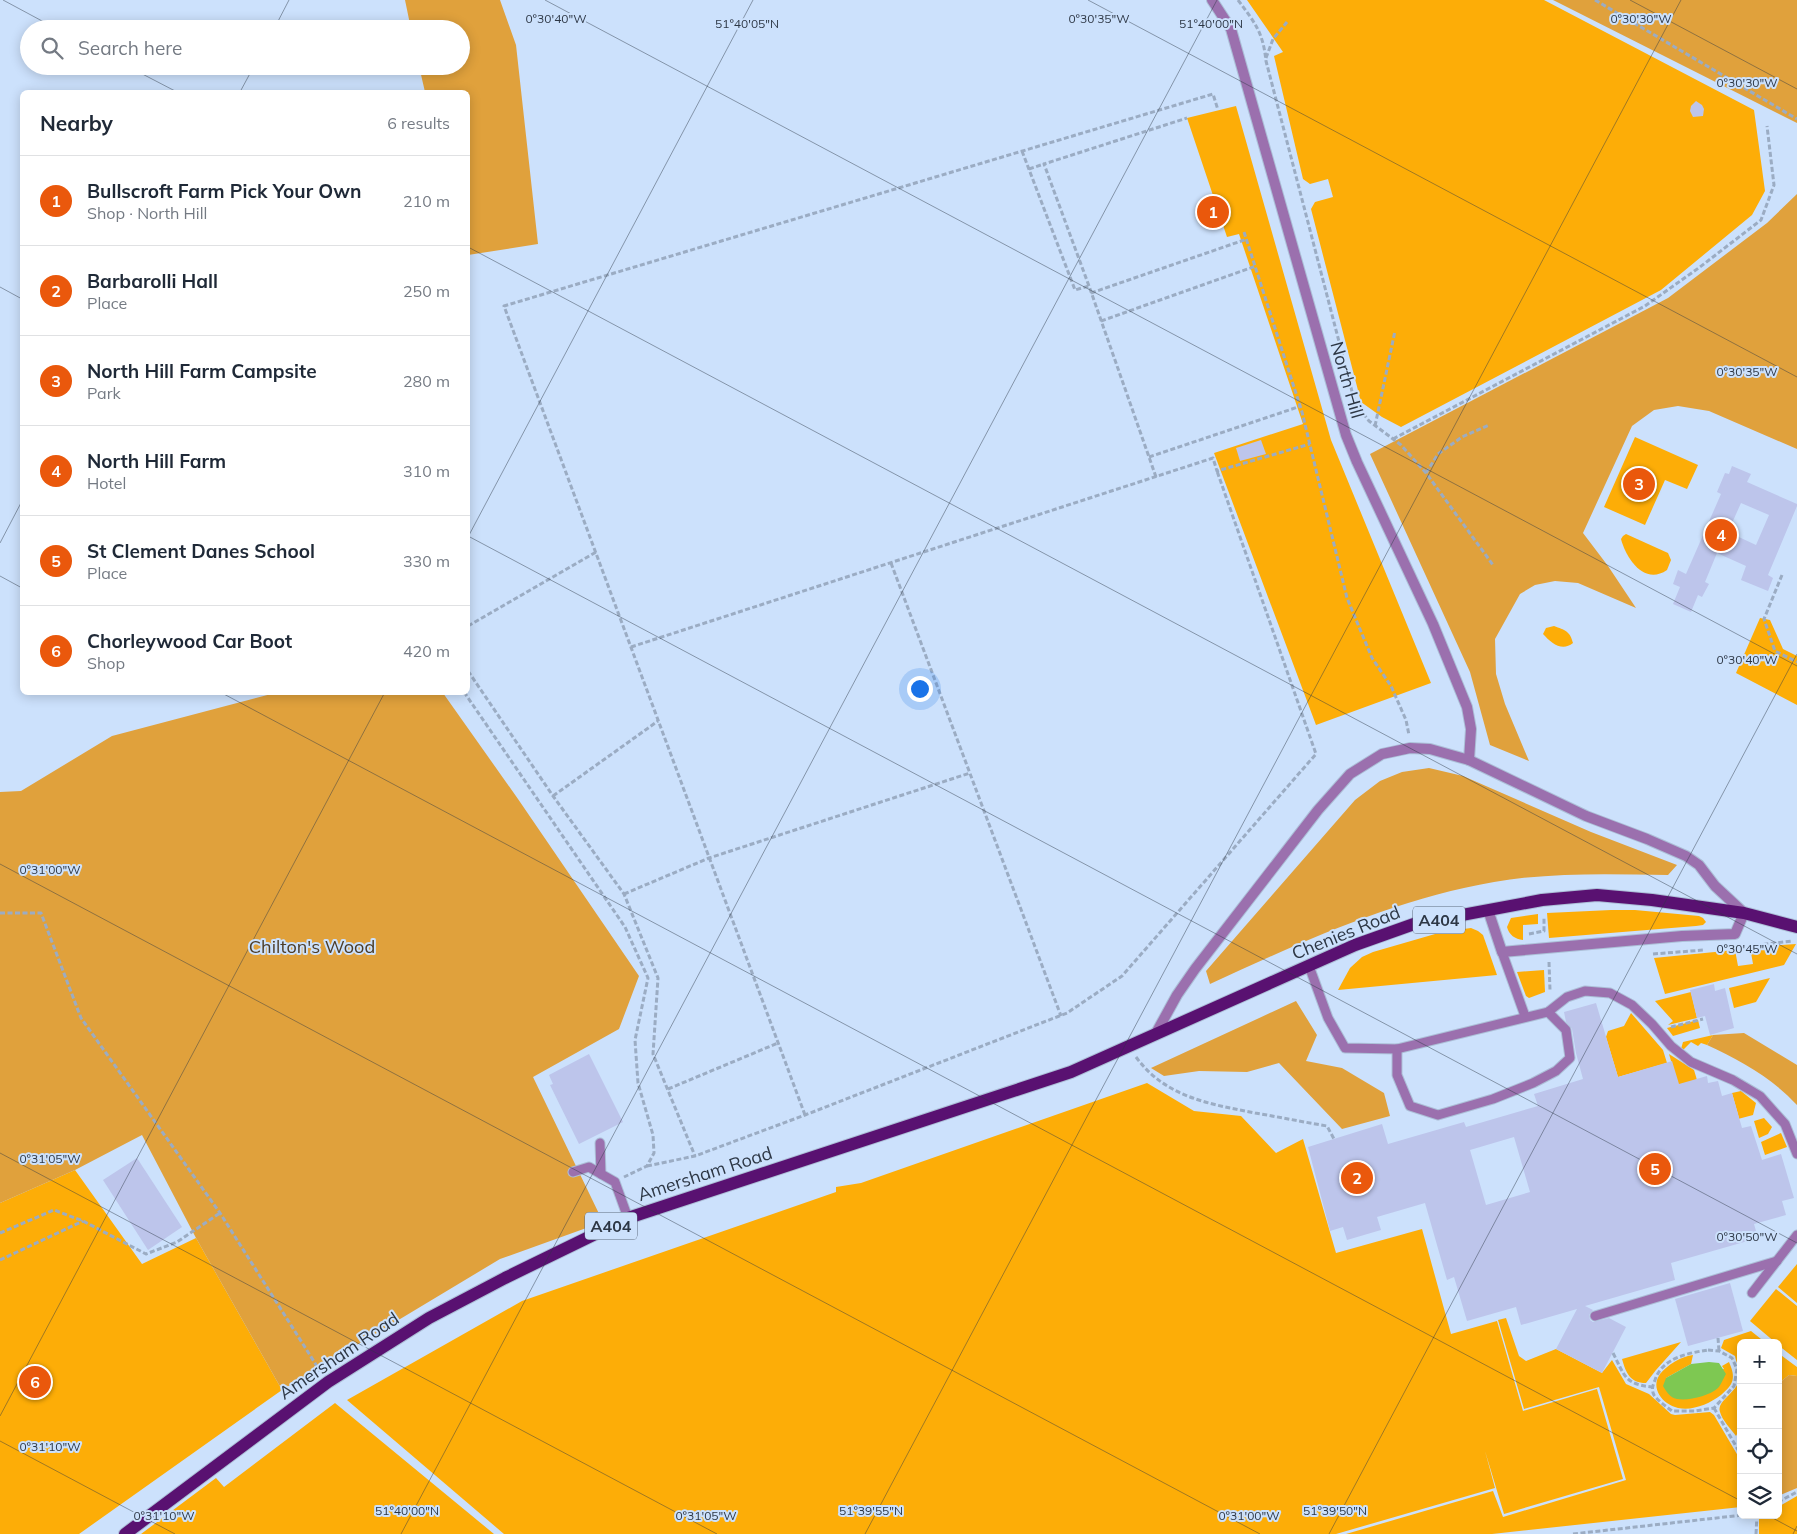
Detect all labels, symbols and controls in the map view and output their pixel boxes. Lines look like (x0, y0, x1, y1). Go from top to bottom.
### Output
text: 0°30'40"W (525, 11, 587, 26)
text: 0°30'35"W (1068, 11, 1130, 26)
text: 0°30'30"W (1610, 11, 1672, 26)
text: 51°40'05"N (715, 16, 779, 31)
text: 51°40'00"N (1179, 16, 1243, 31)
search box (20, 20, 470, 75)
icon: search (38, 34, 66, 62)
text: Search here (78, 36, 182, 60)
text: 0°30'30"W (1716, 75, 1778, 90)
text: Nearby (40, 110, 113, 136)
text: 6 results (387, 113, 450, 133)
text: Bullscroft Farm Pick Your Own (87, 179, 362, 203)
text: 1 (51, 191, 61, 211)
text: 210 m (403, 191, 450, 211)
pin: 1 (1197, 193, 1229, 231)
text: Shop · North Hill (87, 203, 207, 223)
text: Barbarolli Hall (87, 269, 218, 293)
text: 2 (51, 281, 61, 301)
text: 250 m (403, 281, 450, 301)
text: Place (87, 293, 127, 313)
street label: North Hill (1326, 339, 1369, 421)
text: North Hill Farm Campsite (87, 359, 317, 383)
text: 0°30'35"W (1716, 364, 1778, 379)
text: 3 (51, 371, 61, 391)
text: 280 m (403, 371, 450, 391)
text: Park (87, 383, 121, 403)
text: North Hill Farm (87, 449, 226, 473)
text: 4 (51, 461, 61, 481)
text: 310 m (403, 461, 450, 481)
pin: 3 (1623, 465, 1655, 503)
text: Hotel (87, 473, 126, 493)
pin: 4 (1705, 516, 1737, 554)
text: St Clement Danes School (87, 539, 315, 563)
text: 5 (51, 551, 61, 571)
text: 330 m (403, 551, 450, 571)
text: Place (87, 563, 127, 583)
text: Chorleywood Car Boot (87, 629, 292, 653)
text: 6 (51, 641, 61, 661)
text: 420 m (403, 641, 450, 661)
text: 0°30'40"W (1716, 652, 1778, 667)
text: Shop (87, 653, 125, 673)
your location (907, 676, 933, 702)
text: 0°31'00"W (19, 862, 81, 877)
street label: Chenies Road (1288, 900, 1403, 965)
road number: A404 (1413, 906, 1465, 934)
park label: Chilton's Wood (249, 935, 375, 958)
text: 0°30'45"W (1716, 941, 1778, 956)
street label: Amersham Road (635, 1141, 775, 1206)
pin: 5 (1639, 1150, 1671, 1188)
text: 0°31'05"W (19, 1151, 81, 1166)
pin: 2 (1341, 1159, 1373, 1197)
road number: A404 (585, 1212, 637, 1240)
text: 0°30'50"W (1716, 1229, 1778, 1244)
street label: Amersham Road (274, 1307, 403, 1404)
map controls (1737, 1339, 1782, 1519)
button: + (1737, 1339, 1782, 1384)
pin: 6 (19, 1363, 51, 1401)
button: − (1737, 1384, 1782, 1429)
button: locate (1737, 1429, 1782, 1474)
text: 0°31'10"W (19, 1439, 81, 1454)
button: layers (1737, 1474, 1782, 1519)
text: 51°40'00"N (375, 1503, 439, 1518)
text: 51°39'55"N (839, 1503, 903, 1518)
text: 51°39'50"N (1303, 1503, 1367, 1518)
text: 0°31'10"W (133, 1508, 195, 1523)
text: 0°31'05"W (675, 1508, 737, 1523)
text: 0°31'00"W (1218, 1508, 1280, 1523)

